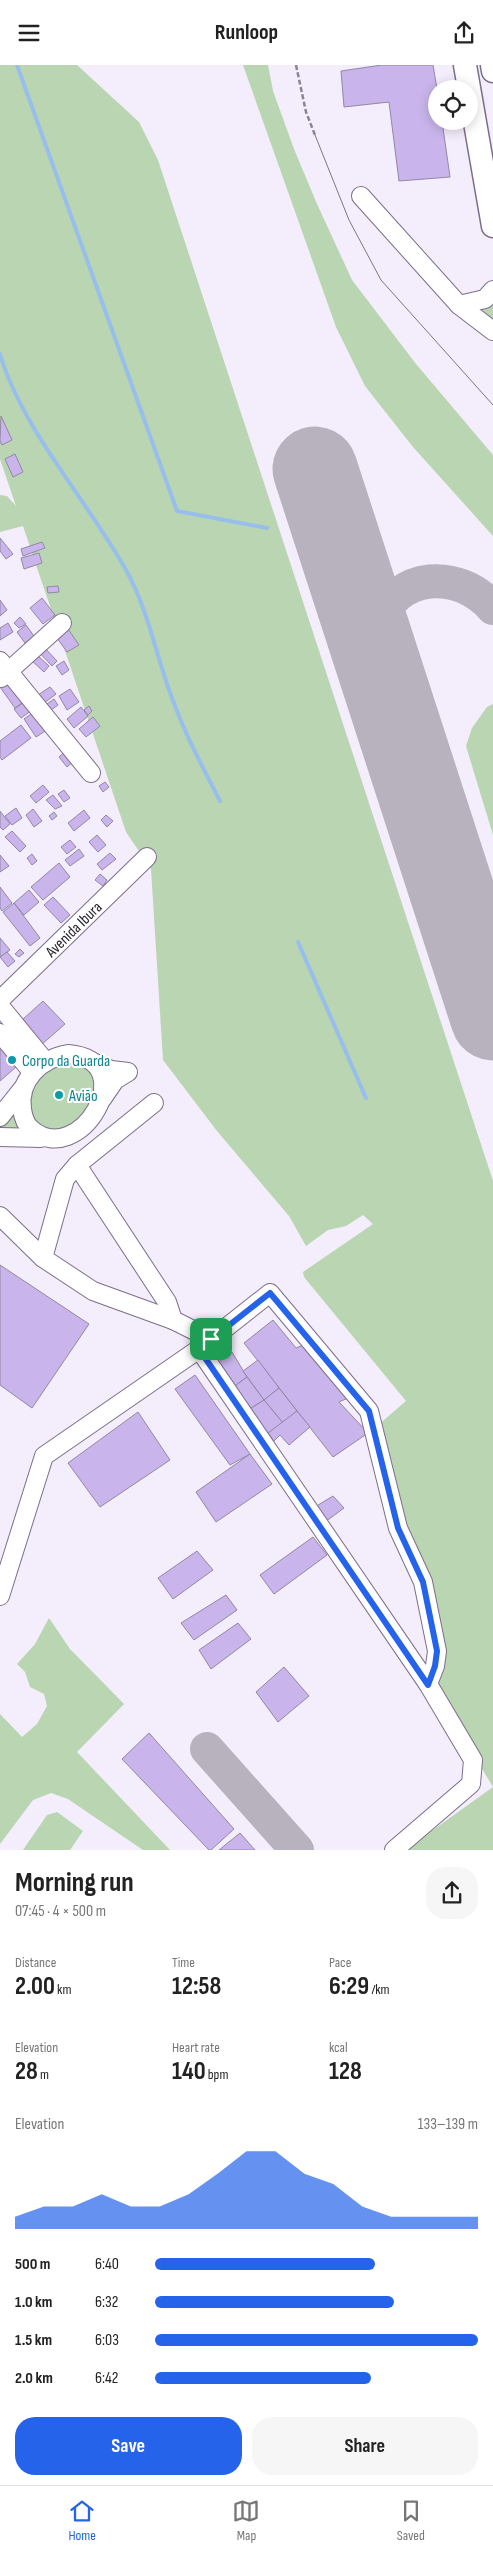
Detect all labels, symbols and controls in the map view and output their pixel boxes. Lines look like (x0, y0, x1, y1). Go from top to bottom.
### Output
icon: menu (15, 19, 43, 47)
text: Runloop (215, 19, 278, 46)
icon: share (450, 19, 478, 47)
map controls (428, 80, 478, 130)
button: locate (428, 80, 478, 130)
street label: Avenida Ibura (41, 898, 106, 962)
place label: Corpo da Guarda (22, 1052, 110, 1071)
marker: Corpo da Guarda (6, 1054, 18, 1066)
place label: Avião (68, 1087, 98, 1106)
marker: Avião (53, 1089, 65, 1101)
pin (190, 1318, 232, 1360)
icon: arrive (197, 1325, 225, 1353)
text: Morning run (15, 1866, 134, 1899)
button: share (426, 1867, 478, 1919)
text: 07:45 · 4 × 500 m (15, 1902, 106, 1921)
text: Distance (15, 1954, 56, 1971)
text: Time (172, 1954, 195, 1971)
text: Pace (329, 1954, 351, 1971)
text: 2.00 (15, 1971, 55, 2002)
text: 12:58 (172, 1971, 221, 2002)
text: 6:29 (329, 1971, 369, 2002)
text: km (55, 1981, 71, 1998)
text: /km (369, 1981, 390, 1998)
text: Elevation (15, 2039, 58, 2056)
text: Heart rate (172, 2039, 220, 2056)
text: kcal (329, 2039, 348, 2056)
text: 28 (15, 2056, 38, 2087)
text: 140 (172, 2056, 206, 2087)
text: 128 (329, 2056, 362, 2087)
text: m (38, 2066, 49, 2083)
text: bpm (206, 2066, 228, 2083)
text: Elevation (15, 2115, 64, 2134)
text: 133–139 m (418, 2115, 478, 2134)
text: 500 m (15, 2255, 50, 2274)
text: 6:40 (95, 2255, 119, 2274)
text: 1.0 km (15, 2293, 52, 2312)
text: 6:32 (95, 2293, 118, 2312)
text: 1.5 km (15, 2331, 52, 2350)
text: 6:03 (95, 2331, 119, 2350)
text: 2.0 km (15, 2369, 53, 2388)
text: 6:42 (95, 2369, 118, 2388)
button: Save (15, 2417, 242, 2475)
button: Share (252, 2417, 478, 2475)
tab: Home (68, 2497, 96, 2544)
tab: Map (232, 2497, 260, 2544)
tab: Saved (397, 2497, 425, 2544)

